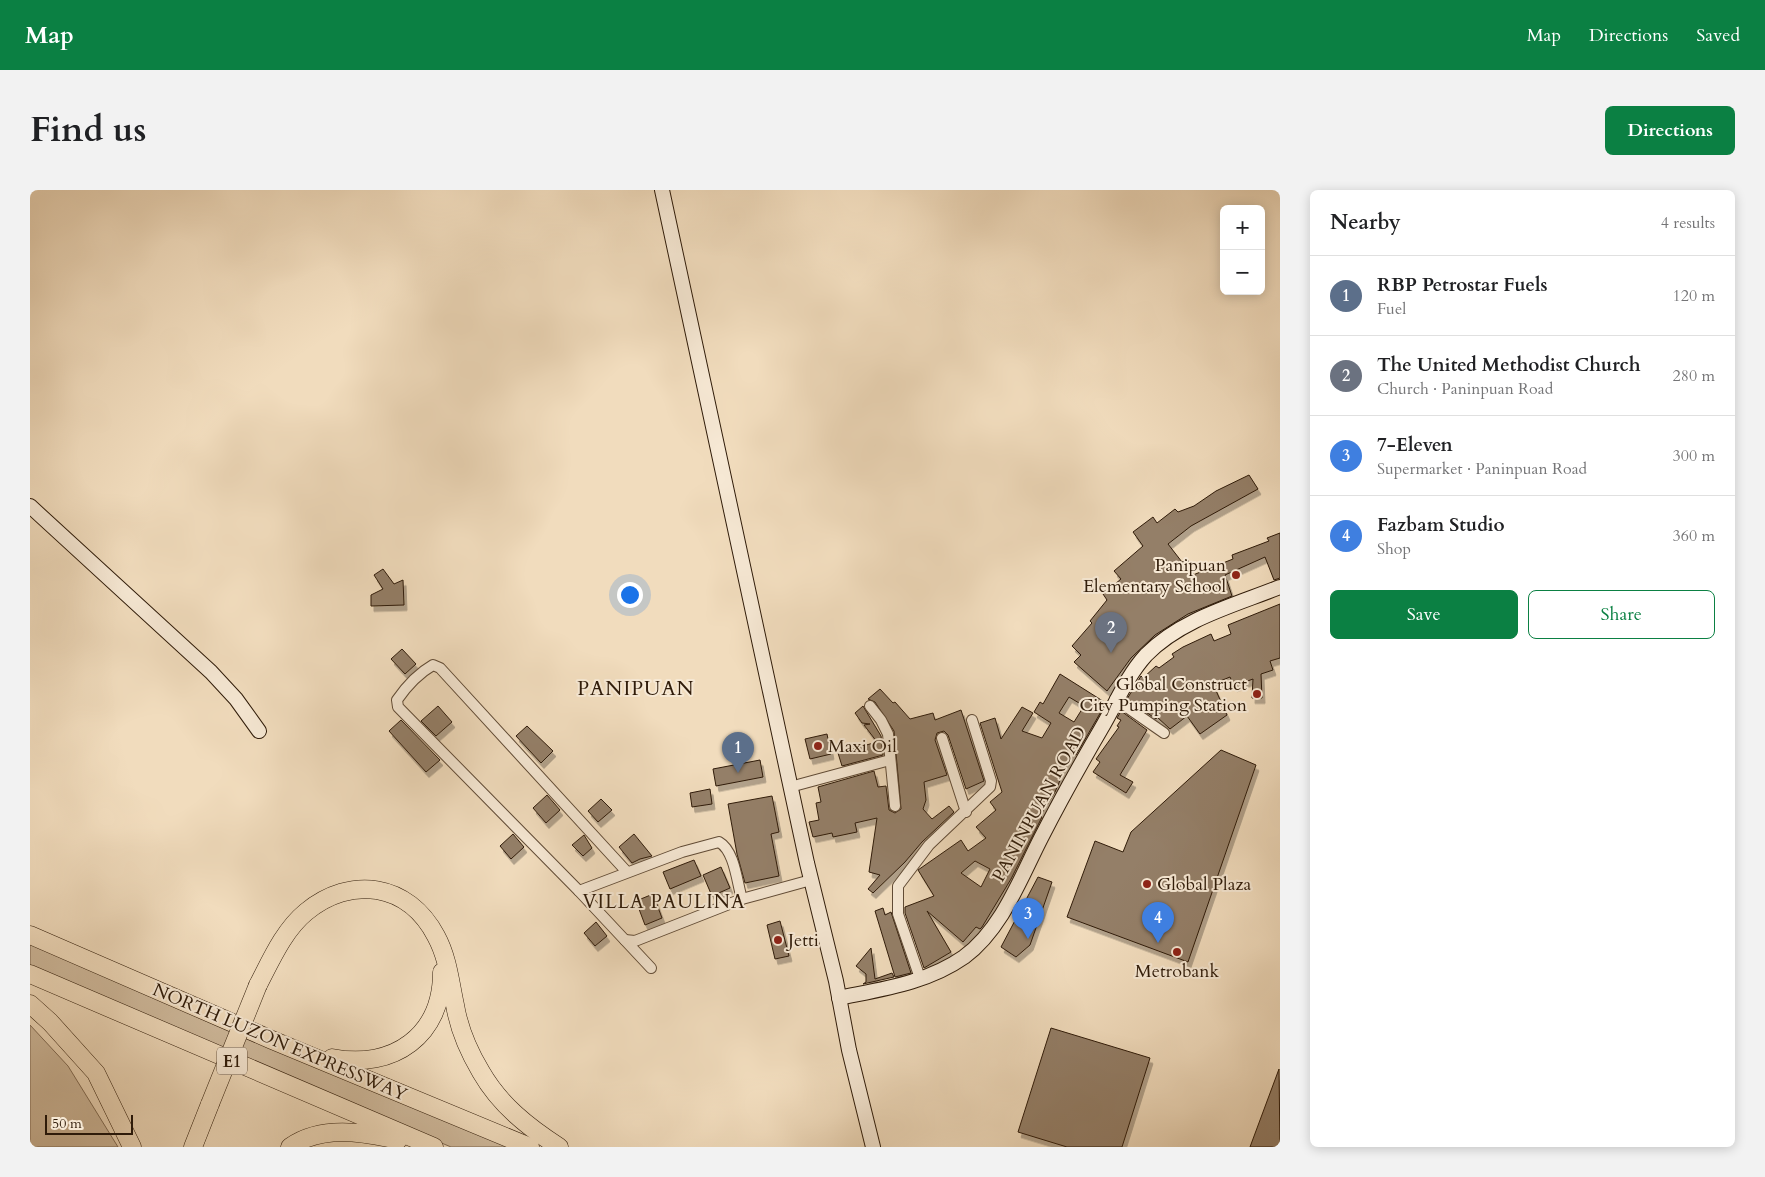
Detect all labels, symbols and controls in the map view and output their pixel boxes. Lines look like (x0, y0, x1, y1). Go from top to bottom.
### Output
text: Map (25, 19, 74, 52)
text: Map (1527, 23, 1561, 48)
text: Directions (1589, 23, 1668, 48)
text: Saved (1696, 23, 1740, 48)
text: Find us (30, 106, 146, 154)
button: Directions (1605, 106, 1735, 155)
map controls (1220, 205, 1265, 295)
button: + (1220, 205, 1265, 250)
text: Nearby (1330, 208, 1401, 237)
text: 4 results (1661, 212, 1715, 234)
button: − (1220, 250, 1265, 295)
text: RBP Petrostar Fuels (1377, 272, 1548, 298)
text: 1 (1342, 285, 1350, 307)
text: 120 m (1673, 285, 1715, 307)
text: Fuel (1377, 298, 1406, 320)
text: The United Methodist Church (1377, 352, 1641, 378)
text: 2 (1342, 365, 1350, 387)
text: 280 m (1673, 365, 1715, 387)
text: Church · Paninpuan Road (1377, 378, 1553, 400)
text: 7-Eleven (1377, 432, 1453, 458)
text: 3 (1342, 445, 1350, 467)
text: 300 m (1673, 445, 1715, 467)
text: Supermarket · Paninpuan Road (1377, 458, 1587, 480)
text: Fazbam Studio (1377, 512, 1505, 538)
text: 4 (1342, 525, 1350, 547)
text: 360 m (1673, 525, 1715, 547)
text: Shop (1377, 538, 1411, 560)
place label: Panipuan Elementary School (1083, 553, 1227, 599)
marker: Panipuan Elementary School (1230, 569, 1242, 581)
your location (617, 582, 643, 608)
button: Save (1330, 590, 1518, 639)
button: Share (1528, 590, 1715, 639)
pin: 2 (1095, 612, 1127, 653)
place label: Global Construct City Pumping Station (1079, 672, 1248, 718)
district label: PANIPUAN (577, 675, 695, 702)
marker: Global Construct City Pumping Station (1251, 688, 1263, 700)
street label: PANINPUAN ROAD (986, 722, 1093, 886)
pin: 1 (722, 732, 754, 773)
place label: Maxi Oil (828, 734, 897, 759)
marker: Maxi Oil (812, 740, 824, 752)
place label: Global Plaza (1157, 872, 1251, 897)
marker: Global Plaza (1141, 878, 1153, 890)
district label: VILLA PAULINA (582, 889, 746, 915)
pin: 3 (1012, 898, 1044, 939)
pin: 4 (1142, 902, 1174, 943)
place label: Jetti (785, 928, 819, 953)
marker: Jetti (772, 934, 784, 946)
marker: Metrobank (1171, 946, 1183, 958)
place label: Metrobank (1135, 959, 1220, 984)
street label: NORTH LUZON EXPRESSWAY (149, 977, 411, 1108)
road number: E1 (217, 1048, 247, 1074)
scale bar (45, 1112, 132, 1135)
text: 50 m (52, 1114, 82, 1133)

